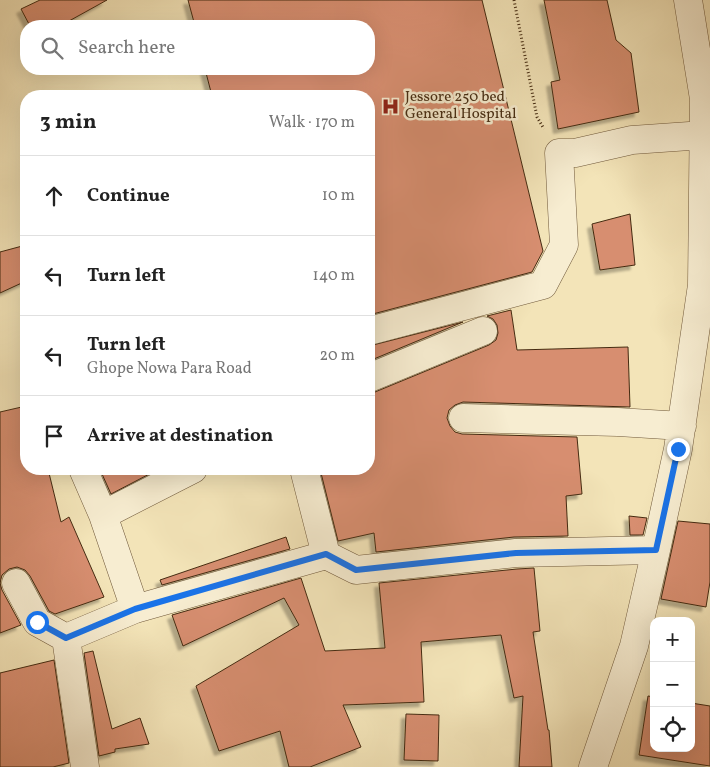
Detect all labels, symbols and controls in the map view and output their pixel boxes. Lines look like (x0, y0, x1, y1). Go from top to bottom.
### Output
search box (20, 20, 375, 75)
icon: search (38, 34, 66, 62)
text: Search here (78, 35, 175, 61)
place label: Jessore 250 bed General Hospital (405, 87, 516, 125)
hospital icon: Jessore 250 bed General Hospital (381, 96, 401, 116)
text: 3 min (40, 108, 96, 137)
text: Walk · 170 m (269, 112, 355, 134)
icon: ahead (40, 182, 68, 210)
text: Continue (87, 183, 170, 209)
text: 10 m (322, 185, 355, 207)
icon: left (40, 262, 68, 290)
text: Turn left (87, 263, 166, 289)
text: 140 m (313, 265, 355, 287)
text: Turn left (87, 332, 166, 358)
icon: left (40, 342, 68, 370)
text: 20 m (320, 345, 355, 367)
text: Ghope Nowa Para Road (87, 358, 252, 380)
icon: arrive (40, 422, 68, 450)
text: Arrive at destination (87, 423, 273, 449)
route end (667, 438, 690, 461)
route start (26, 611, 49, 634)
map controls (650, 617, 695, 752)
button: + (650, 617, 695, 662)
button: − (650, 662, 695, 707)
button: locate (650, 707, 695, 752)

